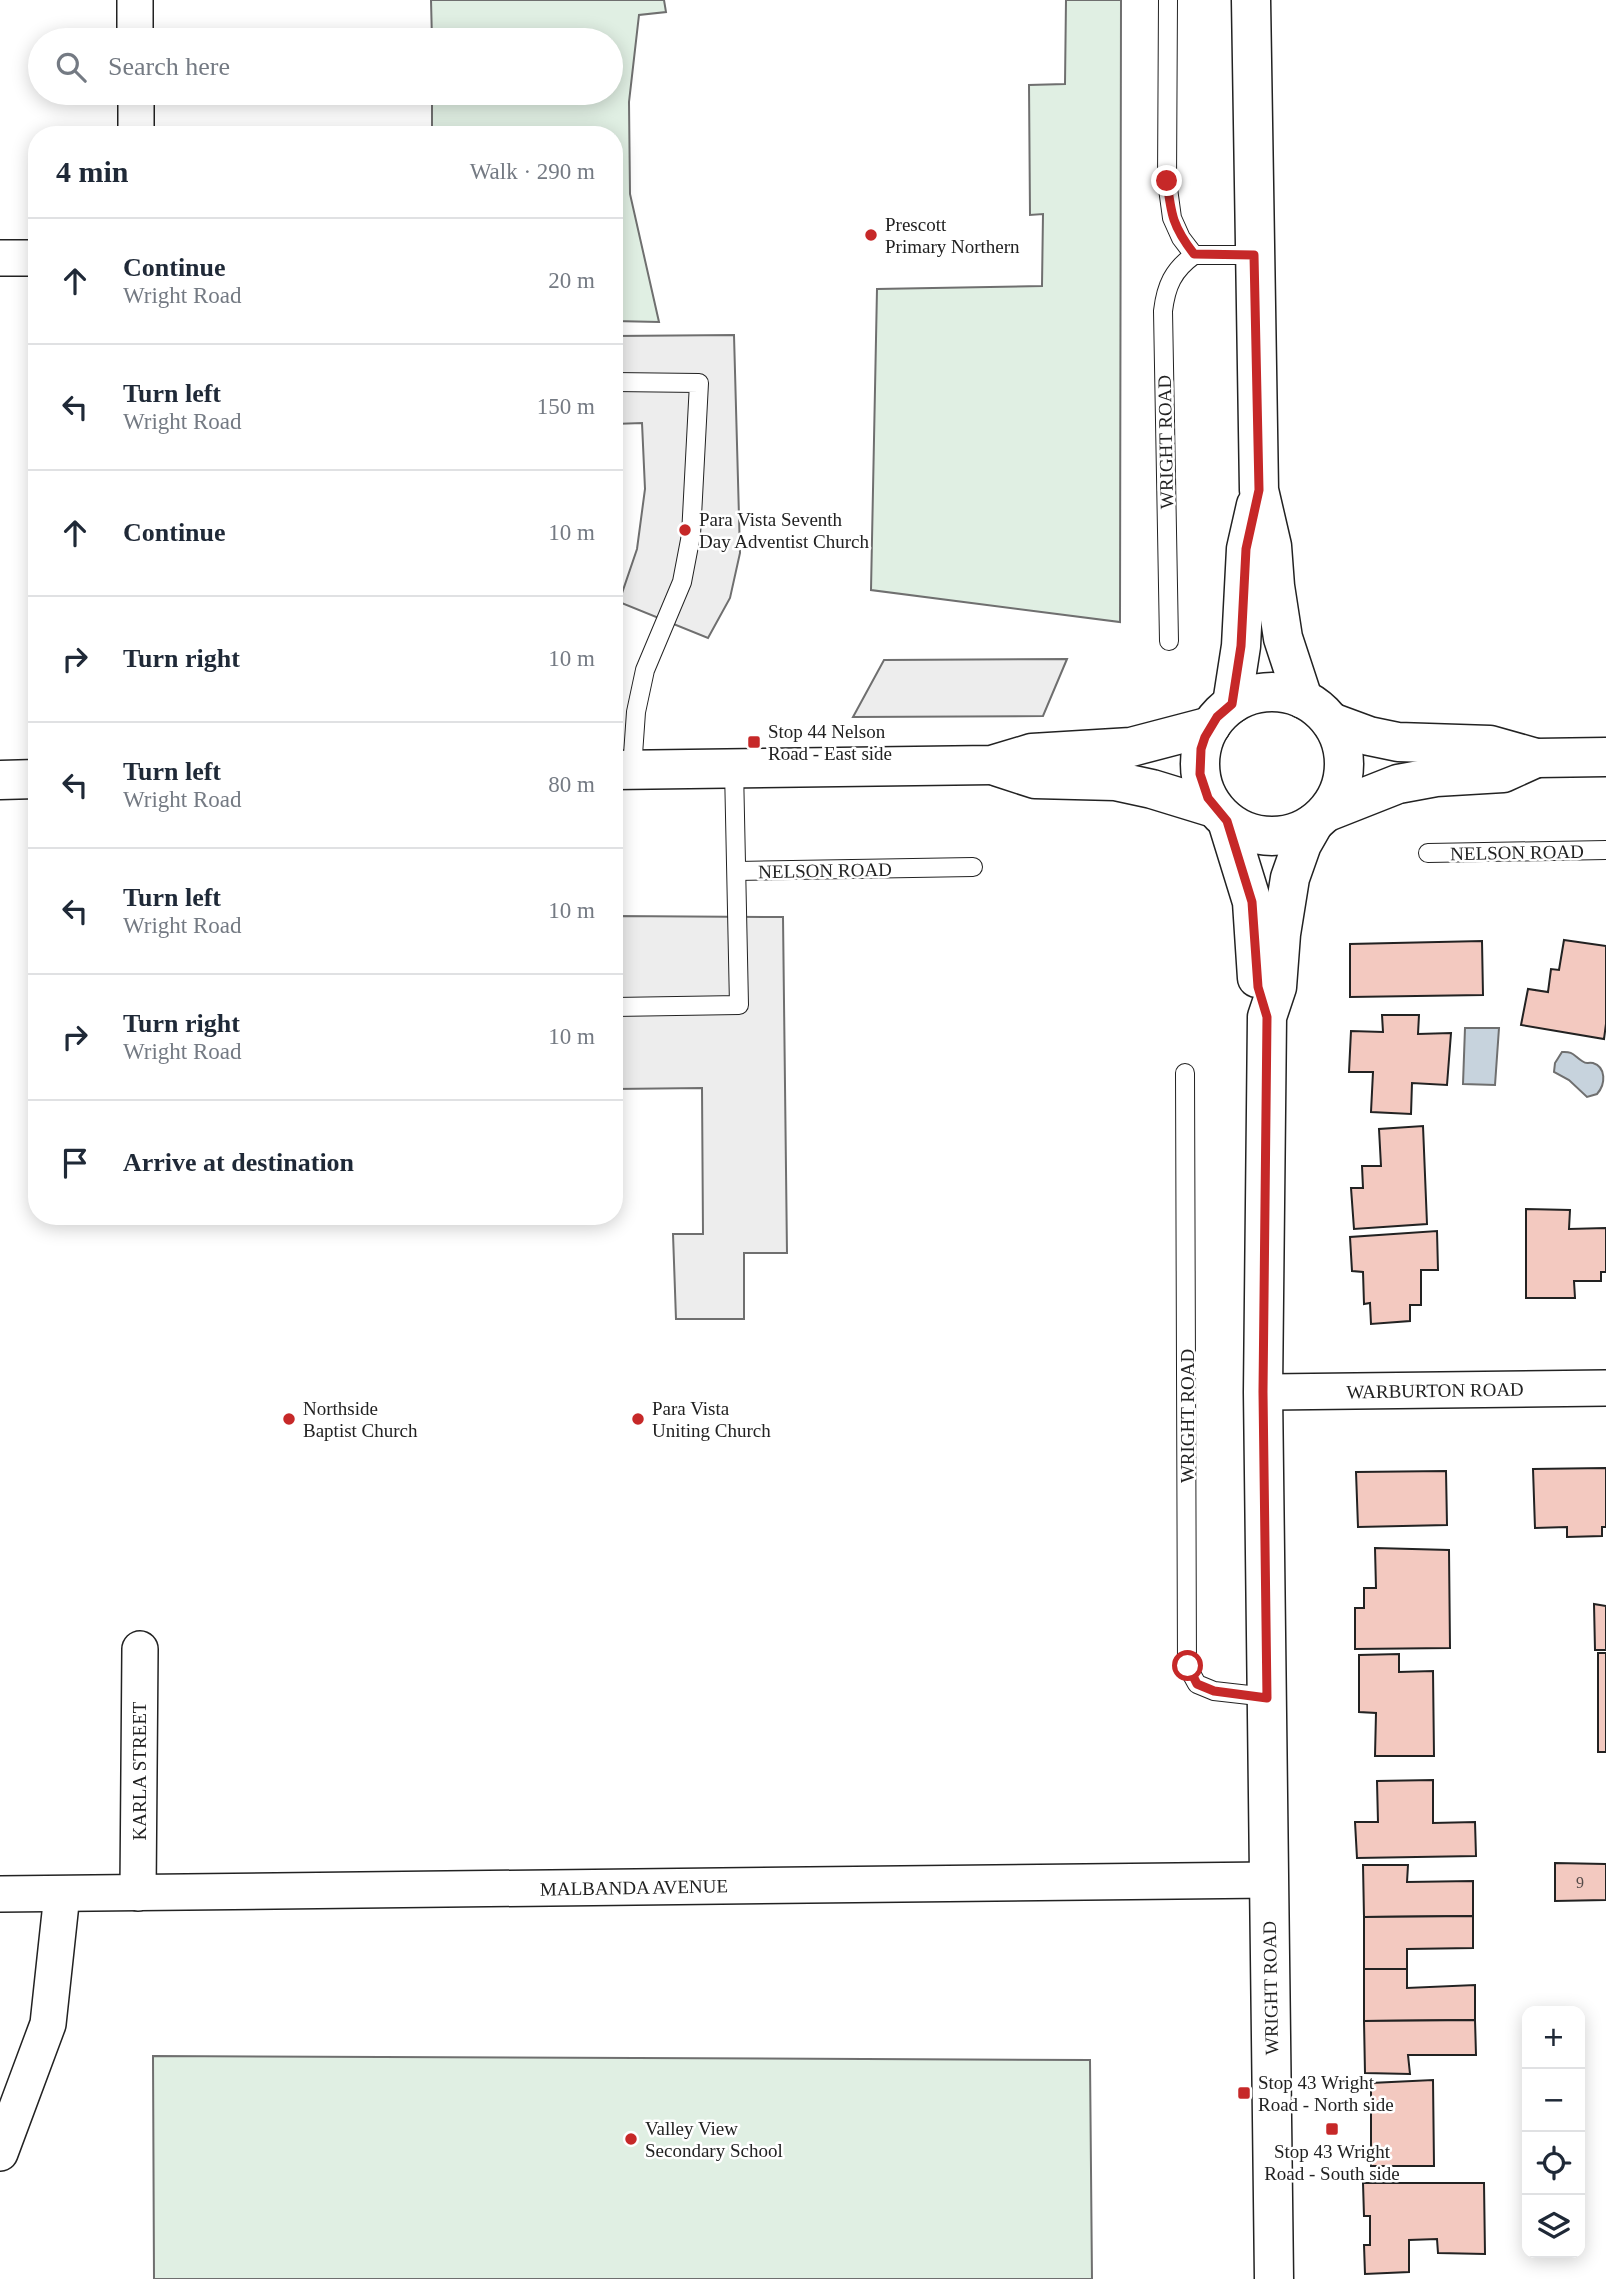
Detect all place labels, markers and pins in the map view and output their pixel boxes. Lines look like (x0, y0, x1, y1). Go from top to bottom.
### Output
place label: Prescott Primary Northern (885, 214, 1020, 257)
marker: Prescott Primary Northern (863, 227, 879, 243)
place label: Para Vista Seventh Day Adventist Church (699, 509, 869, 552)
marker: Para Vista Seventh Day Adventist Church (677, 522, 693, 538)
place label: Stop 44 Nelson Road - East side (768, 721, 892, 764)
marker: Stop 44 Nelson Road - East side (746, 734, 762, 750)
place label: Northside Baptist Church (303, 1398, 418, 1441)
place label: Para Vista Uniting Church (652, 1398, 771, 1441)
marker: Northside Baptist Church (281, 1411, 297, 1427)
marker: Para Vista Uniting Church (630, 1411, 646, 1427)
place label: Stop 43 Wright Road - North side (1258, 2072, 1394, 2115)
marker: Stop 43 Wright Road - North side (1236, 2085, 1252, 2101)
place label: Valley View Secondary School (645, 2118, 783, 2161)
marker: Stop 43 Wright Road - South side (1324, 2121, 1340, 2137)
marker: Valley View Secondary School (623, 2131, 639, 2147)
place label: Stop 43 Wright Road - South side (1264, 2141, 1400, 2184)

